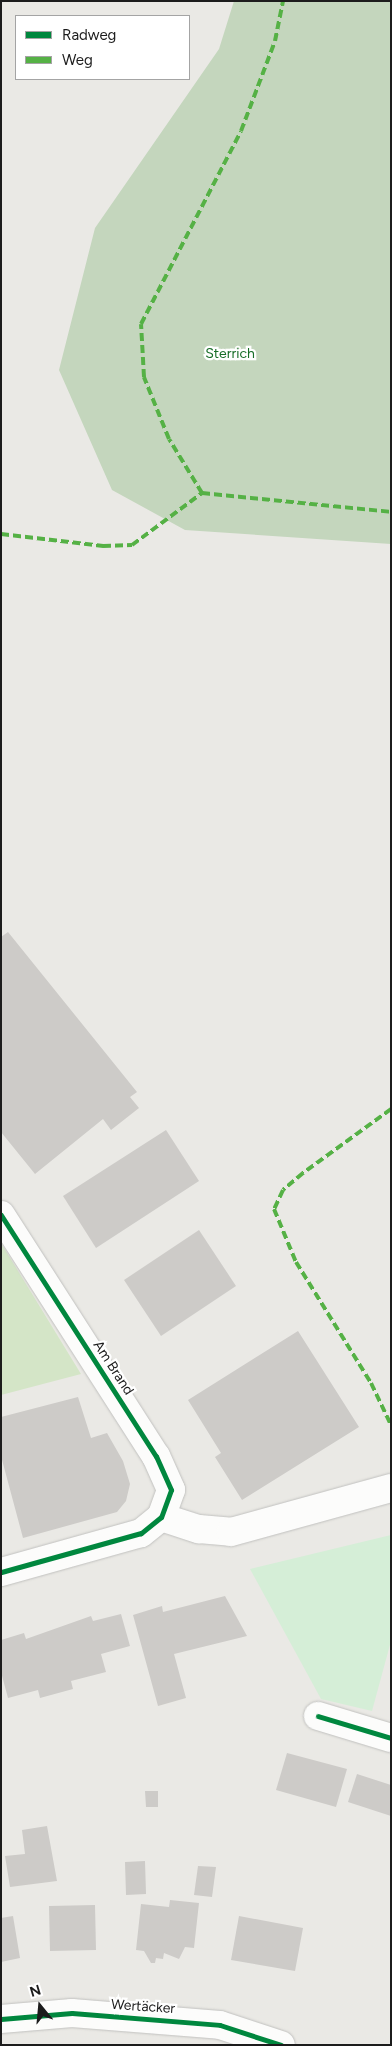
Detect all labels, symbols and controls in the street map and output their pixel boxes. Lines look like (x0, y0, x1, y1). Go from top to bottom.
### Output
legend (15, 15, 190, 80)
text: Radweg (62, 26, 116, 44)
text: Weg (62, 51, 93, 69)
park label: Sterrich (205, 346, 255, 362)
street label: Am Brand (89, 1338, 137, 1398)
north arrow (15, 1981, 65, 2031)
text: N (28, 1981, 43, 2001)
street label: Wertäcker (110, 1996, 176, 2018)

